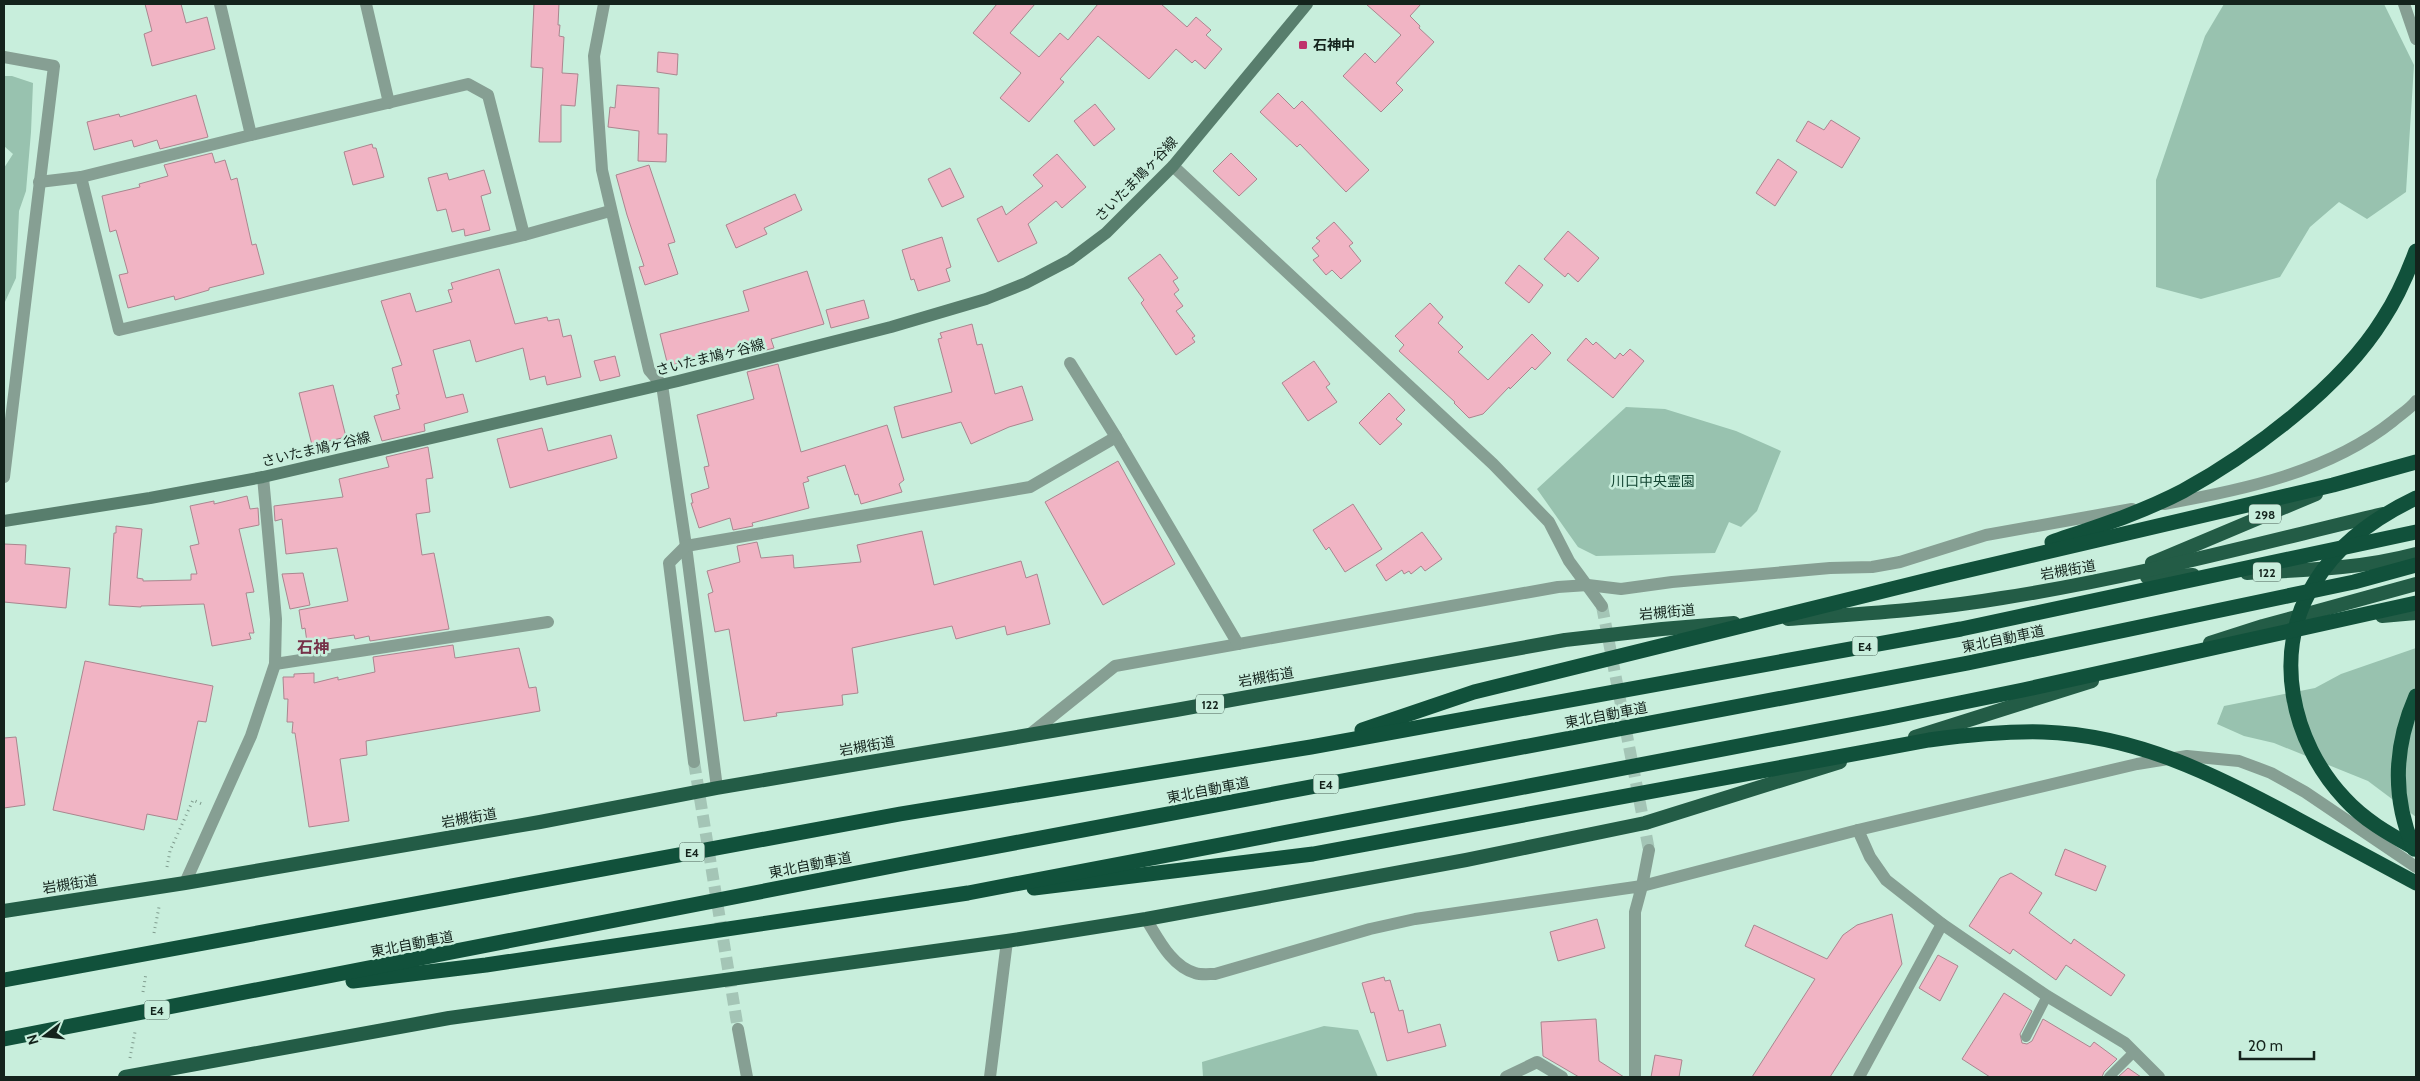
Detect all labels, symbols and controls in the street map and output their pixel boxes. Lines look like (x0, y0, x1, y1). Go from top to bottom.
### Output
place label: 石神中 (1313, 36, 1355, 54)
marker: 石神中 (1297, 39, 1309, 51)
street label: さいたま鳩ヶ谷線 (1091, 133, 1181, 225)
street label: さいたま鳩ヶ谷線 (654, 335, 766, 379)
street label: さいたま鳩ヶ谷線 (260, 428, 372, 470)
park label: 川口中央霊園 (1611, 472, 1695, 490)
road number: 298 (2249, 504, 2281, 524)
street label: 岩槻街道 (2039, 556, 2097, 584)
road number: 122 (2253, 562, 2281, 582)
street label: 岩槻街道 (1638, 601, 1696, 623)
street label: 東北自動車道 (1960, 621, 2046, 657)
road number: E4 (1852, 636, 1878, 656)
district label: 石神 (297, 638, 329, 657)
street label: 岩槻街道 (1237, 663, 1295, 691)
road number: 122 (1196, 694, 1224, 714)
street label: 東北自動車道 (1563, 698, 1649, 732)
street label: 岩槻街道 (838, 732, 896, 760)
street label: 東北自動車道 (1165, 773, 1251, 807)
road number: E4 (1314, 774, 1338, 794)
street label: 岩槻街道 (440, 804, 498, 832)
road number: E4 (680, 842, 704, 862)
street label: 東北自動車道 (767, 848, 853, 882)
street label: 岩槻街道 (41, 871, 99, 897)
street label: 東北自動車道 (369, 927, 455, 961)
road number: E4 (144, 1000, 170, 1020)
north arrow (20, 1011, 70, 1061)
scale bar (2240, 1028, 2314, 1060)
text: N (22, 1032, 43, 1047)
text: 20 m (2248, 1037, 2283, 1055)

